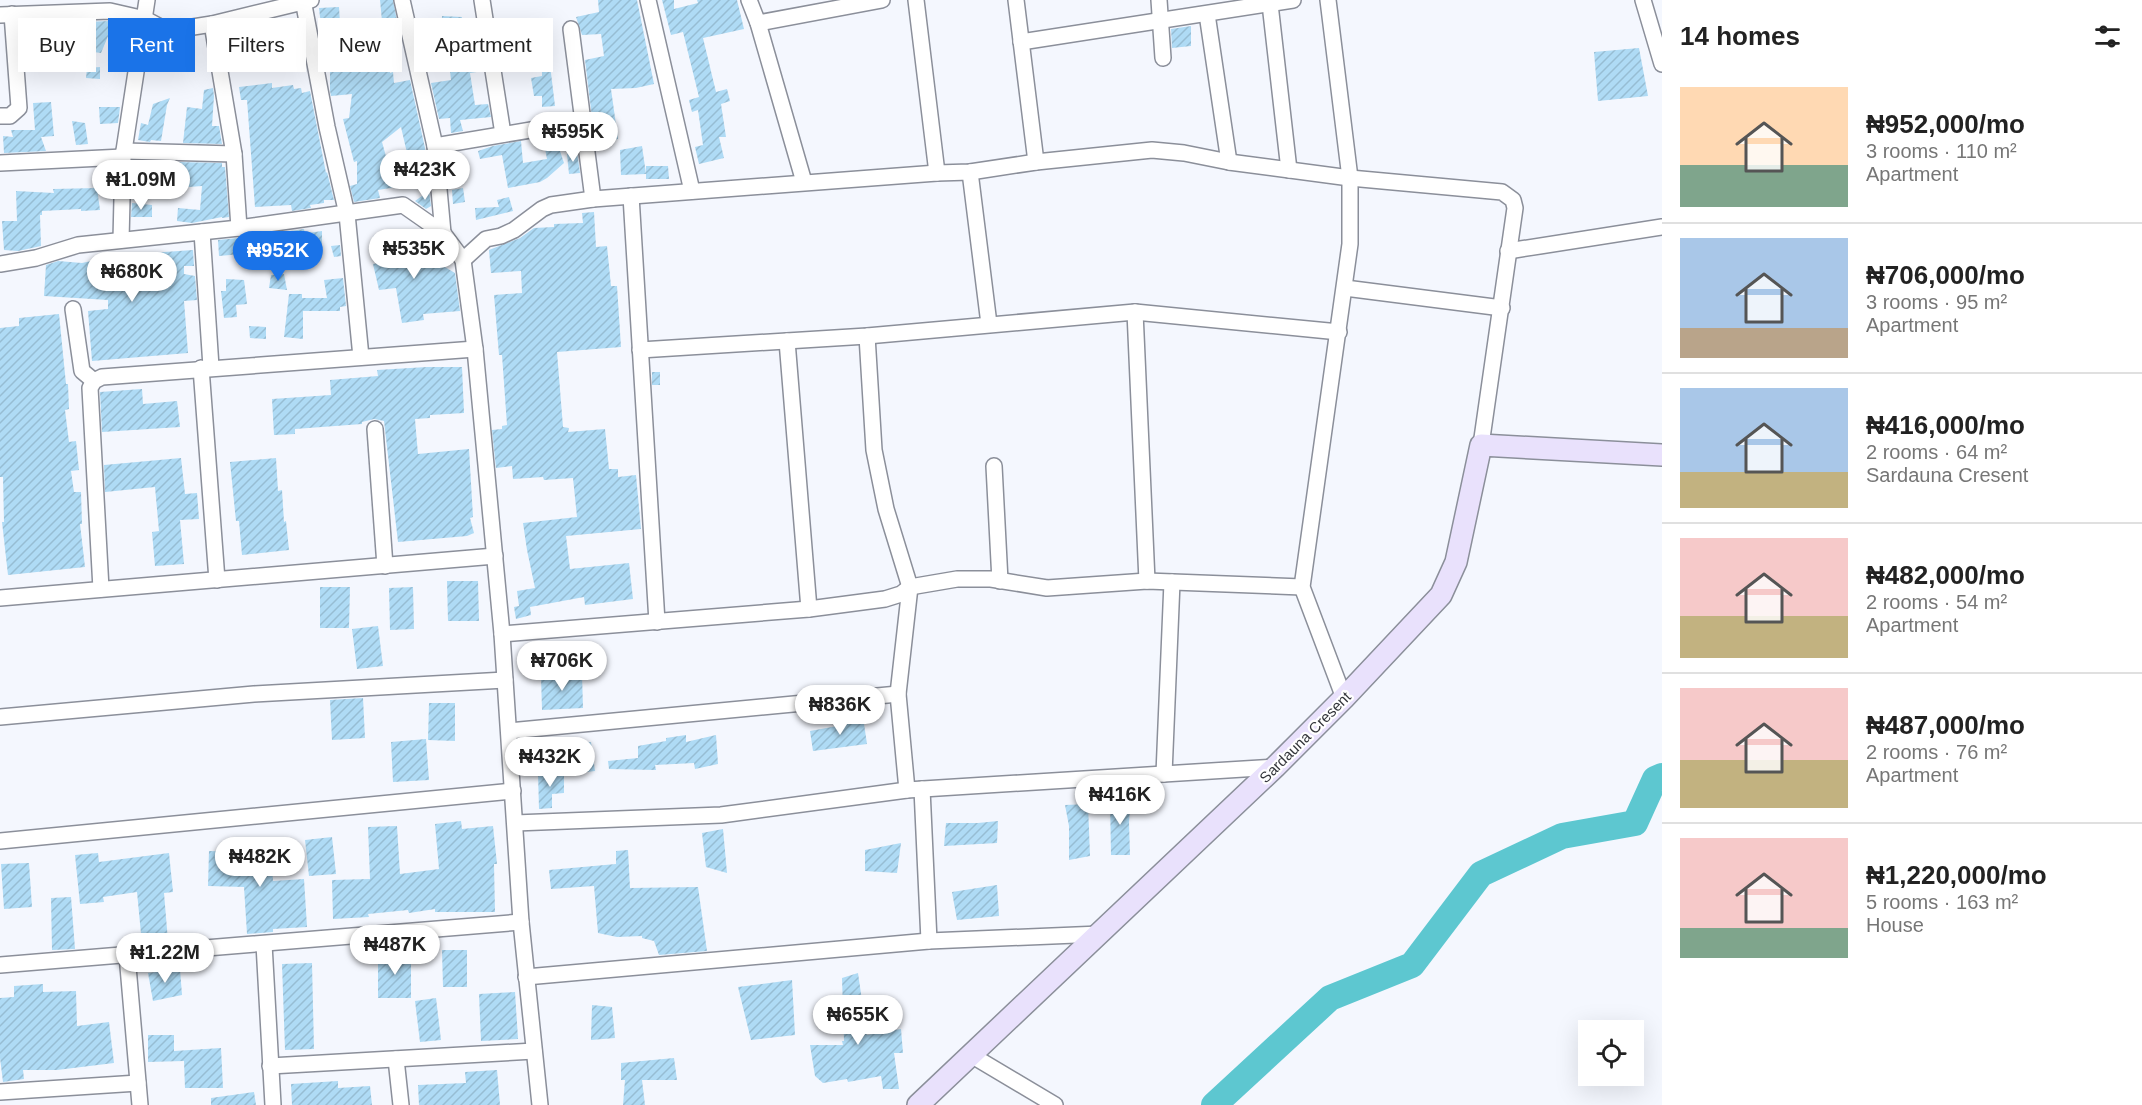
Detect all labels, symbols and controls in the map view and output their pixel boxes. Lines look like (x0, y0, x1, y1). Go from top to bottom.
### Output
chip: Buy (18, 18, 96, 72)
chip: Rent (108, 18, 195, 72)
chip: Filters (207, 18, 306, 72)
chip: New (318, 18, 402, 72)
chip: Apartment (414, 18, 553, 72)
icon: filters (2091, 20, 2124, 53)
text: 14 homes (1680, 21, 1800, 51)
text: ₦952,000/mo (1866, 109, 2025, 139)
icon: home (1728, 111, 1800, 183)
pin: ₦595K (531, 112, 615, 163)
text: ₦595K (542, 120, 604, 142)
text: 3 rooms · 110 m² (1866, 140, 2017, 162)
pin: ₦423K (383, 150, 467, 201)
text: ₦423K (394, 158, 456, 180)
pin: ₦1.09M (92, 160, 190, 211)
text: Apartment (1866, 163, 1958, 185)
text: ₦1.09M (106, 168, 176, 190)
pin: ₦535K (372, 229, 456, 280)
pin: ₦952K (236, 231, 320, 282)
text: ₦535K (383, 237, 445, 259)
text: ₦952K (247, 239, 309, 261)
pin: ₦680K (90, 252, 174, 303)
text: ₦680K (101, 260, 163, 282)
text: ₦706,000/mo (1866, 260, 2025, 290)
icon: home (1728, 262, 1800, 334)
text: 3 rooms · 95 m² (1866, 291, 2007, 313)
text: Apartment (1866, 314, 1958, 336)
text: ₦416,000/mo (1866, 410, 2025, 440)
icon: home (1728, 412, 1800, 484)
text: 2 rooms · 64 m² (1866, 441, 2007, 463)
text: Sardauna Cresent (1866, 464, 2028, 486)
text: ₦482,000/mo (1866, 560, 2025, 590)
icon: home (1728, 562, 1800, 634)
text: 2 rooms · 54 m² (1866, 591, 2007, 613)
text: Apartment (1866, 614, 1958, 636)
pin: ₦706K (520, 641, 604, 692)
text: ₦706K (531, 649, 593, 671)
pin: ₦836K (798, 685, 882, 736)
street label: Sardauna Cresent (1256, 687, 1355, 786)
text: ₦836K (809, 693, 871, 715)
text: ₦487,000/mo (1866, 710, 2025, 740)
icon: home (1728, 712, 1800, 784)
pin: ₦432K (508, 737, 592, 788)
text: 2 rooms · 76 m² (1866, 741, 2007, 763)
text: ₦432K (519, 745, 581, 767)
text: Apartment (1866, 764, 1958, 786)
pin: ₦416K (1078, 775, 1162, 826)
text: ₦416K (1089, 783, 1151, 805)
pin: ₦482K (218, 837, 302, 888)
text: ₦482K (229, 845, 291, 867)
text: ₦1,220,000/mo (1866, 860, 2047, 890)
icon: home (1728, 862, 1800, 934)
text: 5 rooms · 163 m² (1866, 891, 2018, 913)
text: House (1866, 914, 1924, 936)
pin: ₦487K (353, 925, 437, 976)
pin: ₦1.22M (116, 933, 214, 984)
text: ₦487K (364, 933, 426, 955)
text: ₦1.22M (130, 941, 200, 963)
pin: ₦655K (816, 995, 900, 1046)
text: ₦655K (827, 1003, 889, 1025)
map controls (1578, 1020, 1644, 1086)
button: locate (1578, 1020, 1644, 1086)

